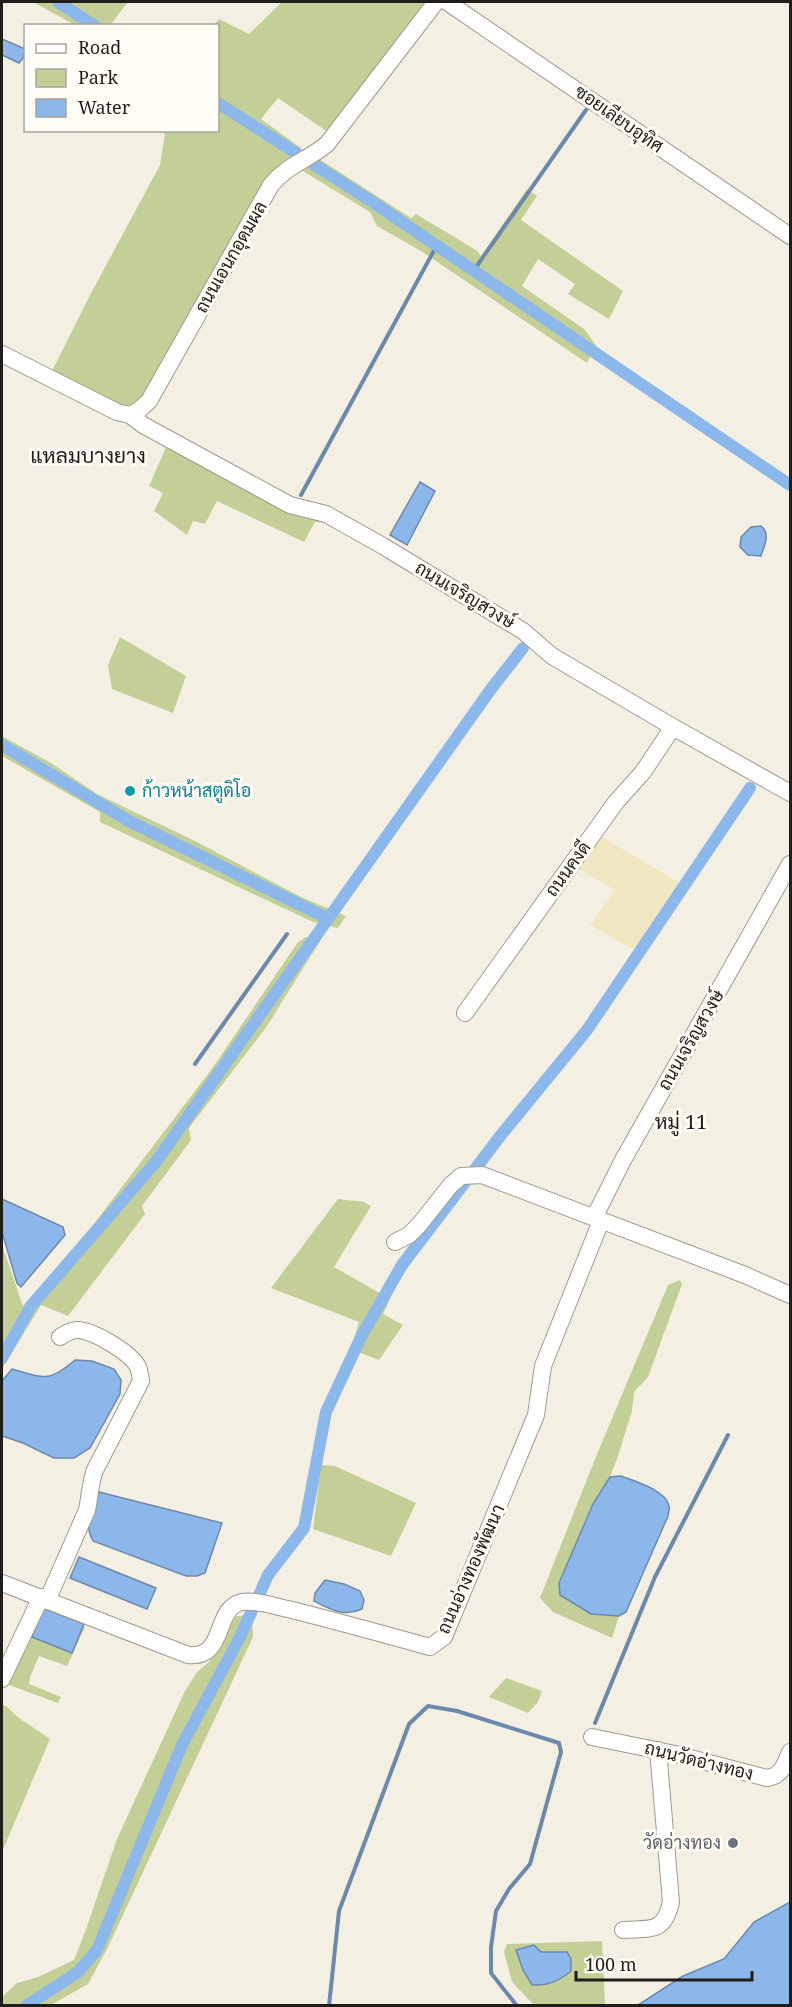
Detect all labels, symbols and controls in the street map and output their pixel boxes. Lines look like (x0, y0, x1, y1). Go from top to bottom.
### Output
legend (24, 24, 219, 132)
text: Road (78, 35, 121, 59)
text: Park (78, 65, 118, 89)
street label: ซอยเลียบอุทิศ (570, 79, 669, 158)
text: Water (78, 95, 131, 119)
street label: ถนนเอนกอุดมผล (188, 196, 273, 317)
district label: แหลมบางยาง (30, 441, 146, 469)
street label: ถนนเจริญสวงษ์ (411, 555, 521, 634)
place label: ก้าวหน้าสตูดิโอ (142, 778, 251, 804)
marker: ก้าวหน้าสตูดิโอ (123, 784, 137, 798)
street label: ถนนคงดี (539, 836, 595, 901)
street label: ถนนเจริญสวงษ์ (652, 984, 729, 1094)
district label: หมู่ 11 (655, 1108, 707, 1137)
street label: ถนนอ่างทองพัฒนา (431, 1500, 509, 1637)
street label: ถนนวัดอ่างทอง (642, 1735, 756, 1785)
place label: วัดอ่างทอง (643, 1830, 721, 1854)
marker: วัดอ่างทอง (726, 1836, 740, 1850)
scale bar (576, 1944, 752, 1982)
text: 100 m (585, 1952, 637, 1976)

